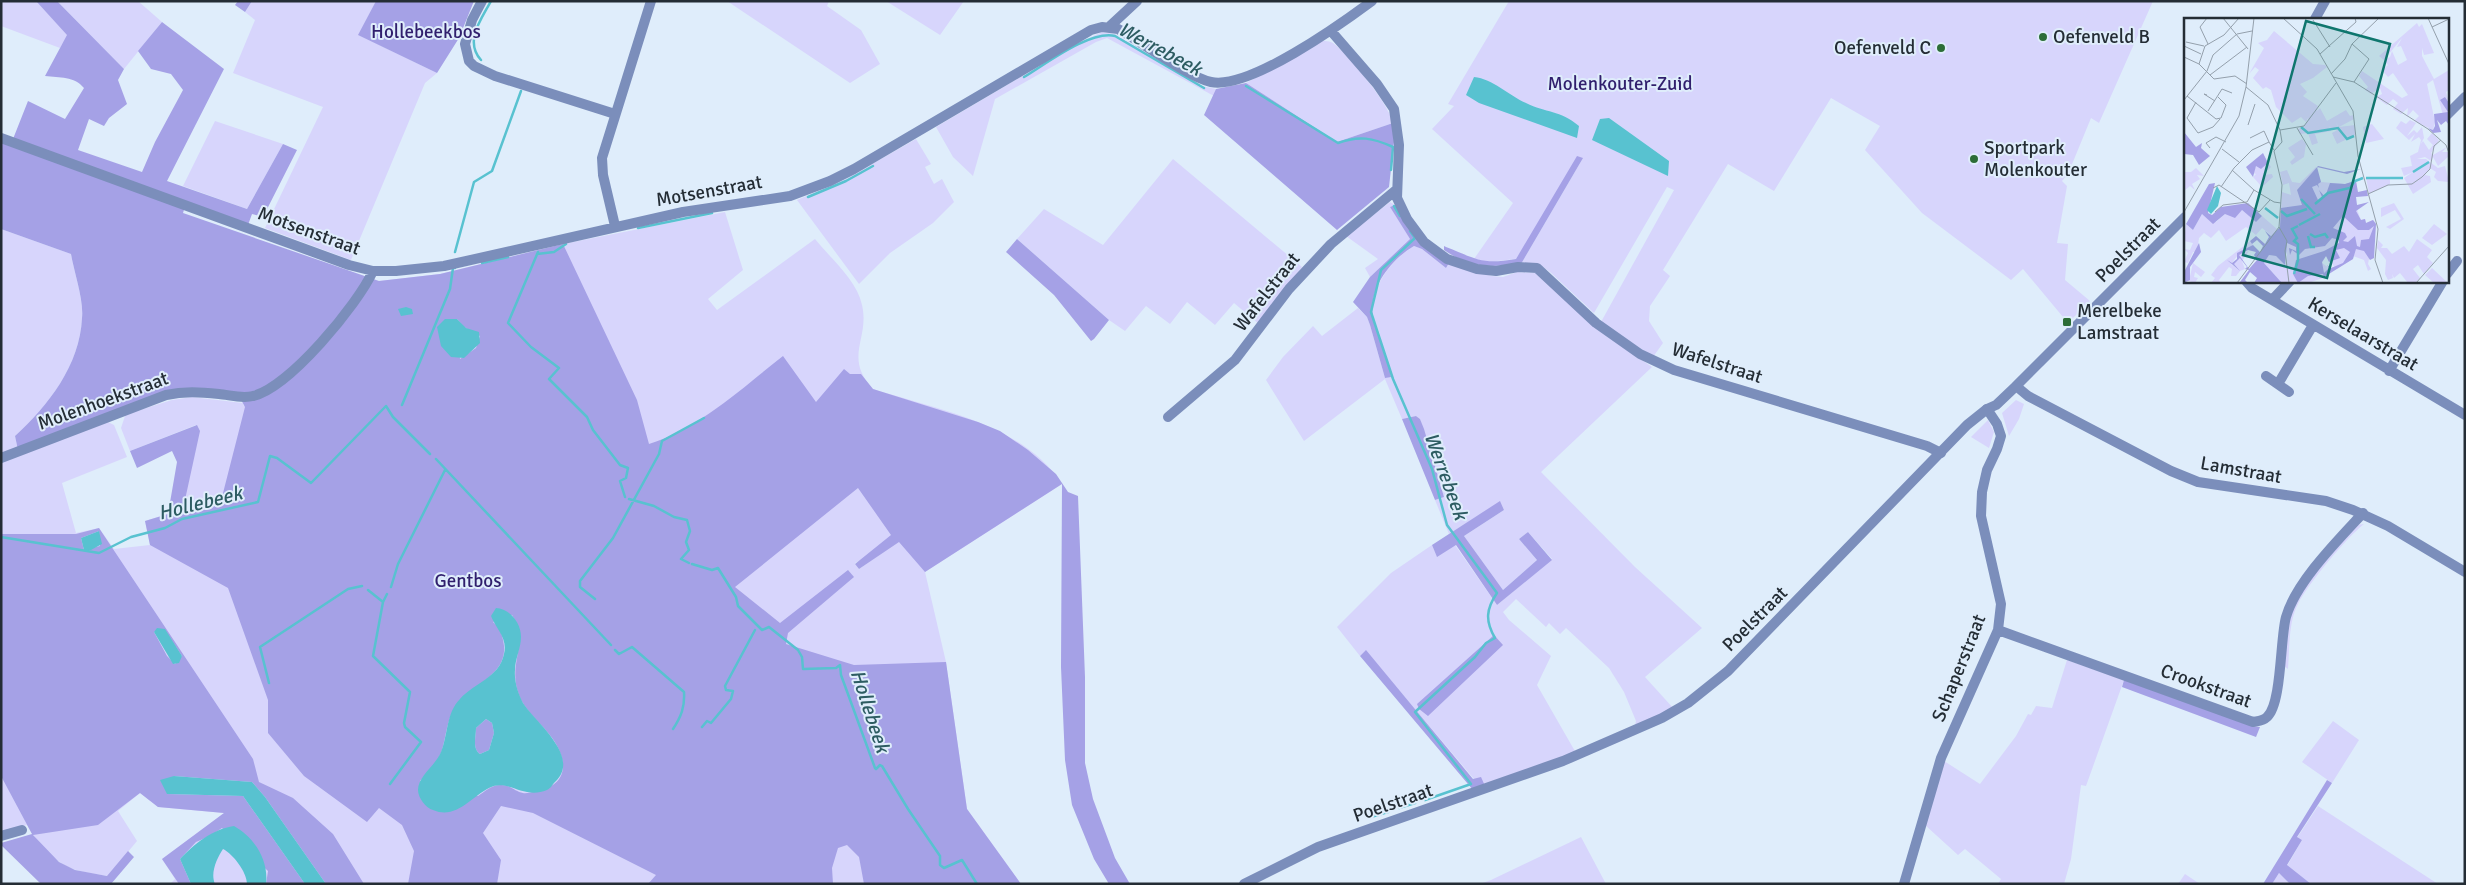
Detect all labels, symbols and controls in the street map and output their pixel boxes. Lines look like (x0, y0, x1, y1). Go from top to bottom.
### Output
water label: Werrebeek (1114, 17, 1208, 82)
inset map (2184, 18, 2448, 282)
park label: Hollebeekbos (371, 20, 481, 44)
place label: Oefenveld B (2053, 25, 2150, 49)
marker: Oefenveld B (2037, 31, 2049, 43)
place label: Oefenveld C (1834, 36, 1931, 60)
marker: Oefenveld C (1935, 42, 1947, 54)
park label: Molenkouter-Zuid (1548, 72, 1692, 96)
place label: Sportpark Molenkouter (1984, 136, 2087, 182)
marker: Sportpark Molenkouter (1968, 153, 1980, 165)
street label: Motsenstraat (654, 170, 764, 212)
street label: Motsenstraat (254, 201, 364, 261)
street label: Poelstraat (2090, 212, 2166, 288)
street label: Wafelstraat (1229, 247, 1306, 336)
street label: Kerselaarstraat (2303, 292, 2423, 377)
place label: Merelbeke Lamstraat (2077, 299, 2162, 345)
marker: Merelbeke Lamstraat (2061, 316, 2073, 328)
street label: Wafelstraat (1669, 337, 1766, 389)
street label: Molenhoekstraat (34, 366, 172, 436)
water label: Werrebeek (1419, 429, 1474, 525)
street label: Lamstraat (2199, 451, 2284, 489)
water label: Hollebeek (155, 480, 247, 526)
park label: Gentbos (435, 569, 501, 593)
street label: Poelstraat (1717, 581, 1793, 657)
street label: Schaperstraat (1927, 611, 1992, 725)
street label: Crookstraat (2157, 658, 2255, 714)
water label: Hollebeek (845, 666, 896, 758)
street label: Poelstraat (1350, 778, 1436, 828)

